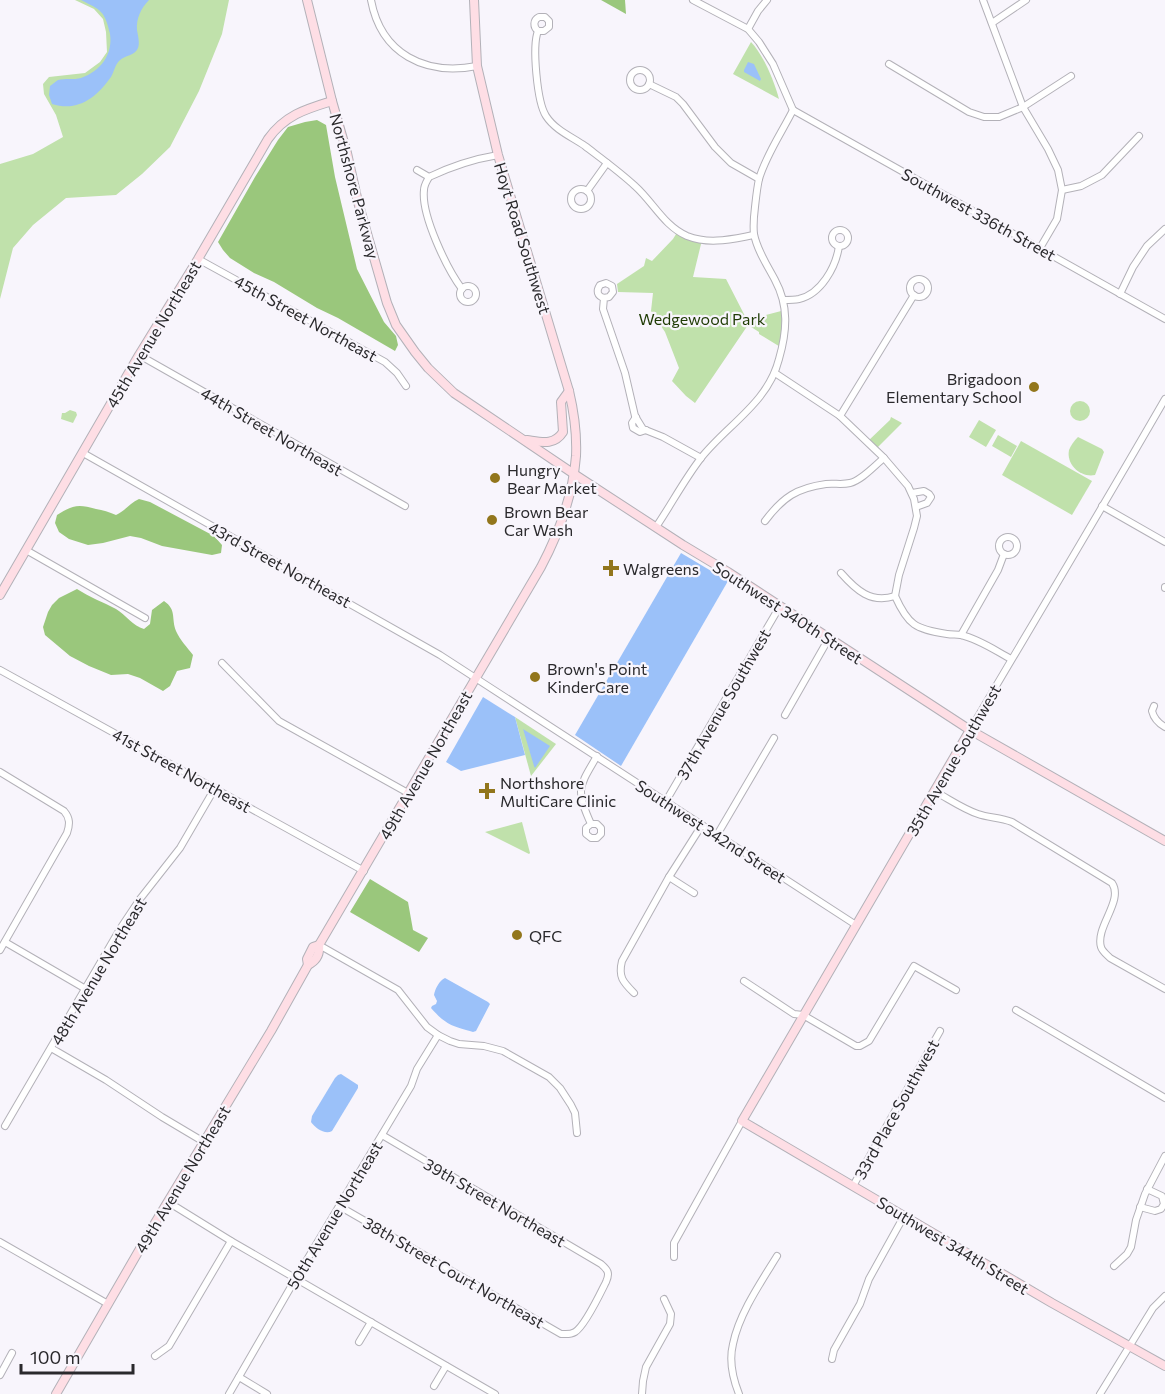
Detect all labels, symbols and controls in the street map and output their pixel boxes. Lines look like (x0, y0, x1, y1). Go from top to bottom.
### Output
street label: Northshore Parkway (326, 111, 384, 261)
street label: Hoyt Road Southwest (491, 160, 555, 317)
street label: Southwest 336th Street (899, 164, 1060, 265)
street label: 45th Avenue Northeast (102, 257, 205, 411)
street label: 45th Street Northeast (231, 271, 381, 365)
park label: Wedgewood Park (638, 309, 766, 328)
place label: Brigadoon Elementary School (886, 369, 1022, 406)
marker: Brigadoon Elementary School (1027, 380, 1041, 394)
street label: 44th Street Northeast (198, 383, 347, 480)
place label: Hungry Bear Market (507, 460, 597, 497)
marker: Hungry Bear Market (488, 471, 502, 485)
place label: Brown Bear Car Wash (504, 502, 589, 539)
marker: Brown Bear Car Wash (485, 513, 499, 527)
street label: 43rd Street Northeast (206, 517, 355, 611)
street label: Southwest 340th Street (710, 557, 867, 668)
place label: Walgreens (623, 559, 699, 578)
marker: Walgreens (604, 561, 618, 575)
street label: 37th Avenue Southwest (672, 625, 774, 783)
place label: Brown's Point KinderCare (547, 659, 648, 696)
marker: Brown's Point KinderCare (528, 670, 542, 684)
street label: 35th Avenue Southwest (902, 681, 1004, 839)
street label: 49th Avenue Northeast (375, 687, 476, 843)
street label: 41st Street Northeast (109, 724, 255, 816)
place label: Northshore MultiCare Clinic (500, 773, 616, 810)
street label: Southwest 342nd Street (632, 775, 790, 887)
marker: Northshore MultiCare Clinic (478, 782, 496, 800)
street label: 48th Avenue Northeast (46, 893, 150, 1048)
place label: QFC (529, 926, 562, 945)
marker: QFC (510, 928, 524, 942)
street label: 33rd Place Southwest (850, 1035, 943, 1182)
street label: 49th Avenue Northeast (130, 1101, 234, 1256)
street label: 50th Avenue Northeast (282, 1137, 386, 1292)
street label: 39th Street Northeast (421, 1154, 570, 1251)
street label: Southwest 344th Street (874, 1192, 1033, 1298)
street label: 38th Street Court Northeast (360, 1212, 548, 1332)
scale bar (21, 1337, 134, 1375)
text: 100 m (30, 1346, 80, 1368)

